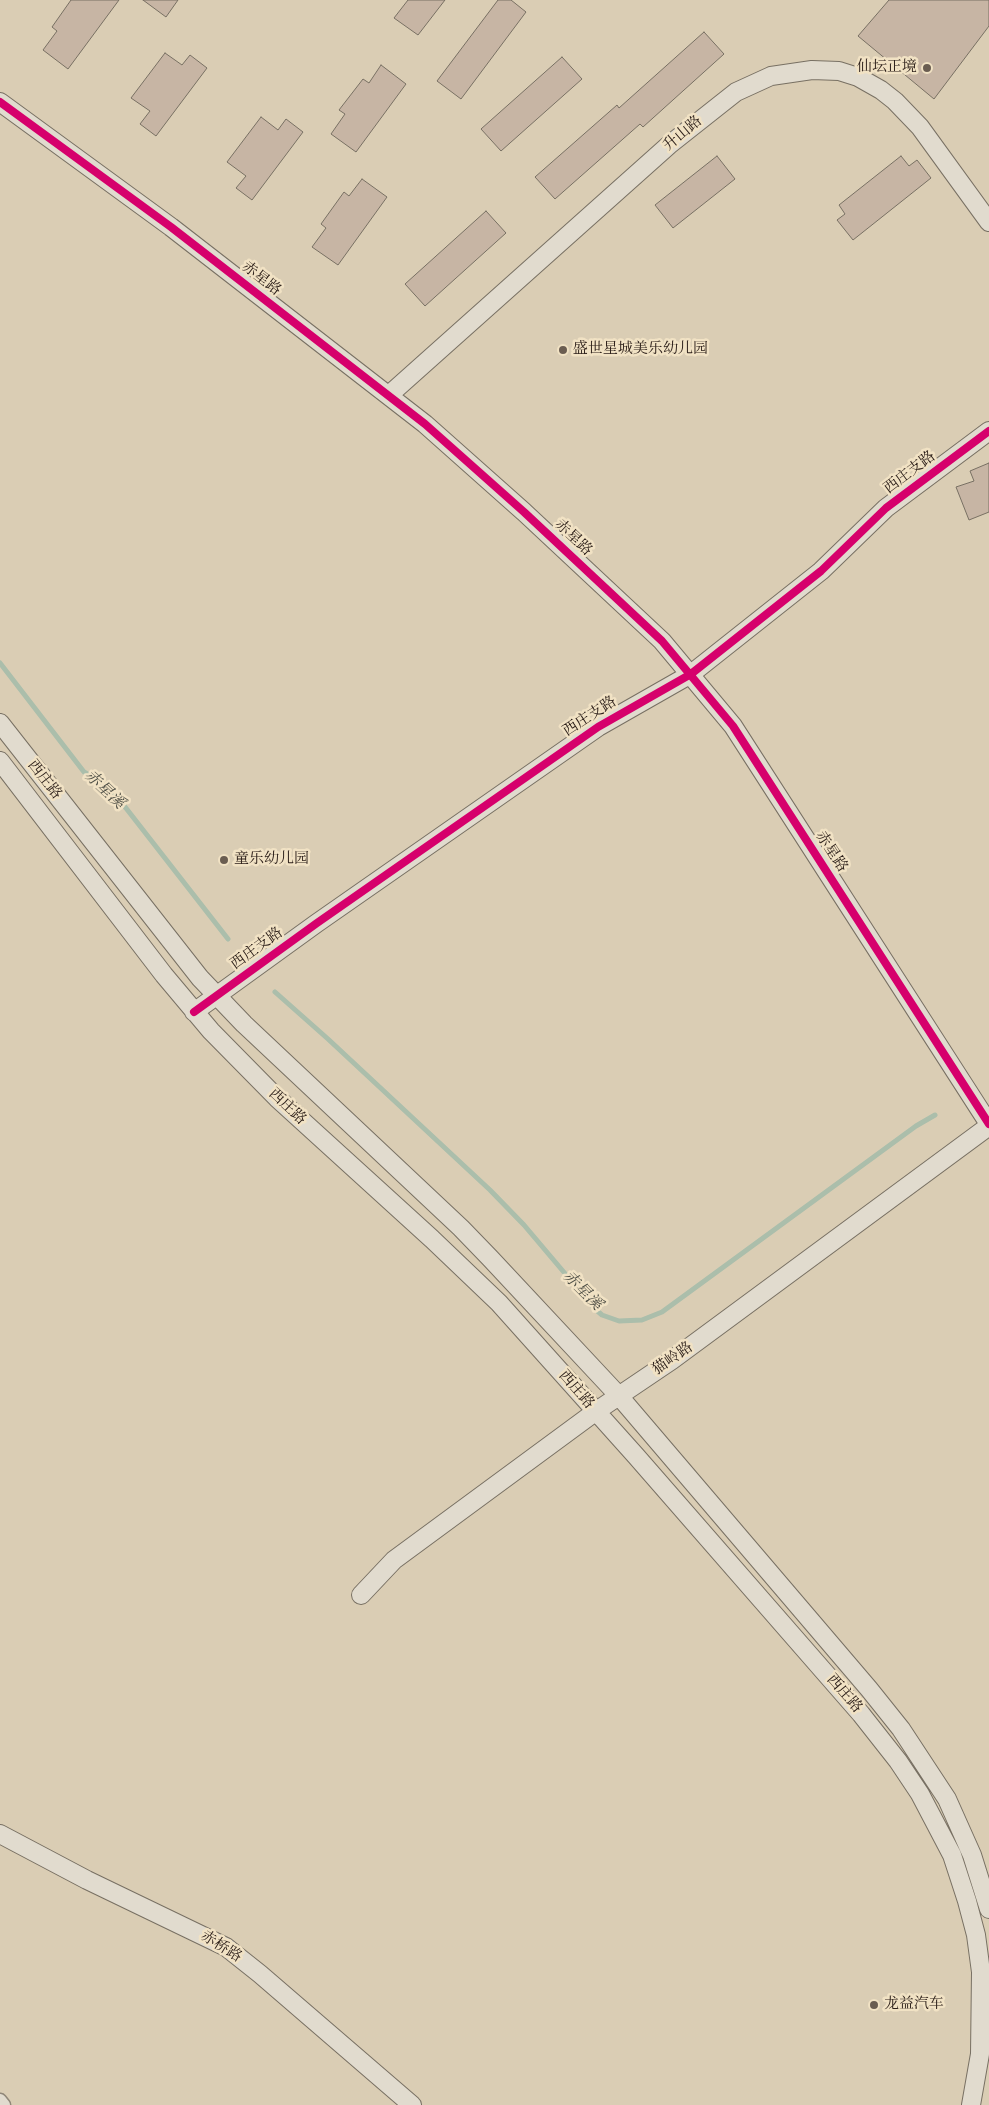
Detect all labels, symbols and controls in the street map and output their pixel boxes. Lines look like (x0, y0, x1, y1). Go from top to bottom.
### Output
place label: 仙坛正境 (857, 59, 917, 77)
marker: 仙坛正境 (921, 62, 933, 74)
street label: 升山路 (660, 113, 706, 155)
street label: 赤星路 (238, 258, 284, 300)
place label: 盛世星城美乐幼儿园 (573, 341, 708, 359)
marker: 盛世星城美乐幼儿园 (557, 344, 569, 356)
street label: 西庄支路 (881, 448, 939, 498)
street label: 赤星路 (550, 516, 596, 560)
street label: 西庄支路 (560, 693, 620, 741)
street label: 西庄路 (23, 757, 65, 803)
water label: 赤星溪 (80, 767, 128, 813)
street label: 赤星路 (811, 828, 851, 876)
place label: 童乐幼儿园 (234, 851, 309, 869)
marker: 童乐幼儿园 (218, 854, 230, 866)
street label: 西庄支路 (227, 924, 287, 974)
street label: 西庄路 (264, 1085, 310, 1129)
water label: 赤星溪 (558, 1267, 606, 1315)
street label: 猫岭路 (649, 1339, 697, 1379)
street label: 西庄路 (554, 1367, 598, 1413)
street label: 西庄路 (822, 1671, 866, 1717)
street label: 赤桥路 (197, 1927, 245, 1967)
place label: 龙益汽车 (884, 1996, 944, 2014)
marker: 龙益汽车 (868, 1999, 880, 2011)

